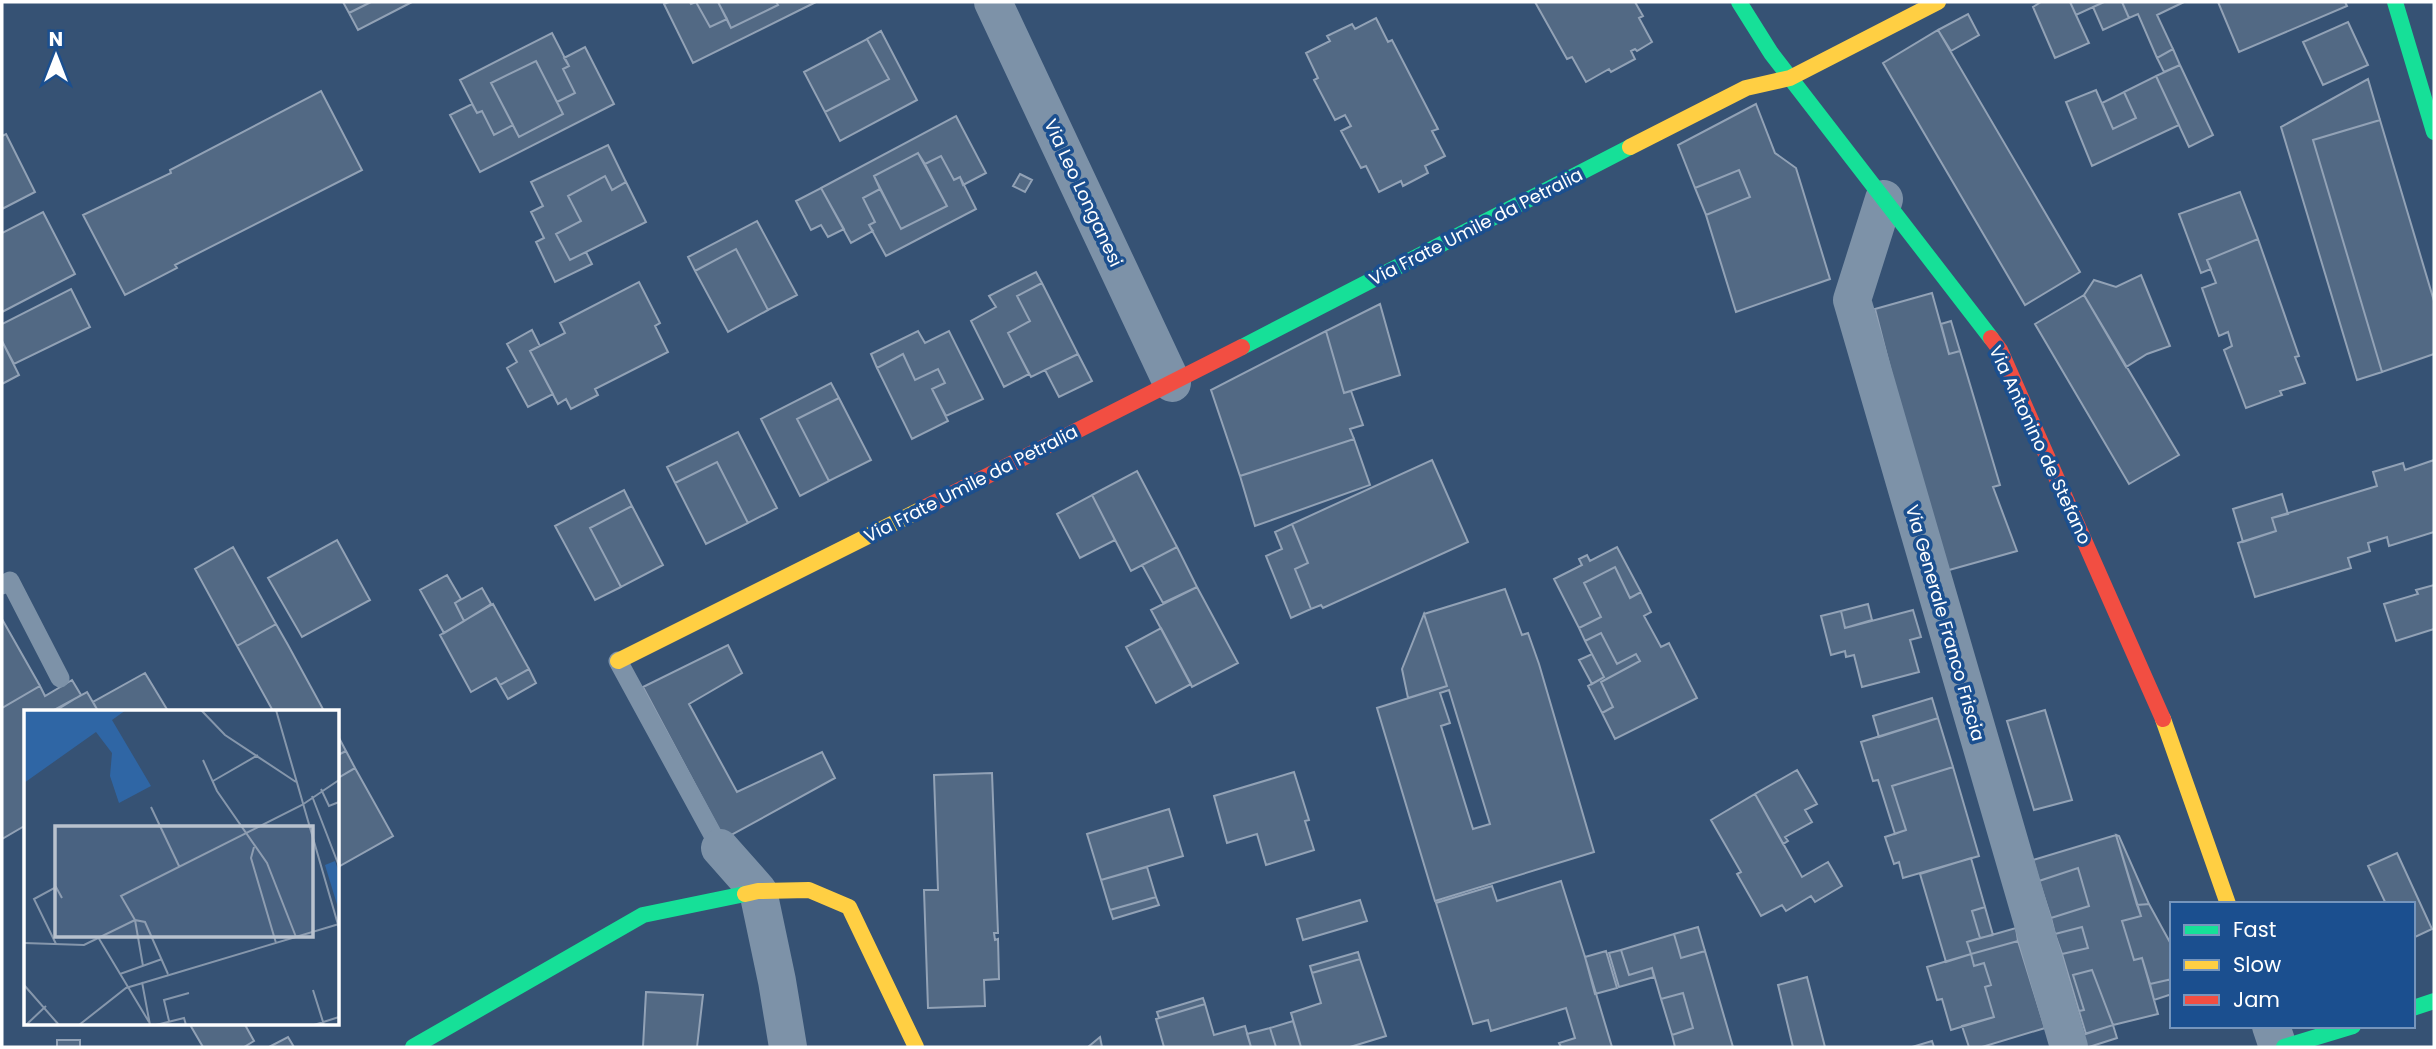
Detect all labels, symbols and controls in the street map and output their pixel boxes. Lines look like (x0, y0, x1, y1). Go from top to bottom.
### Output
north arrow (21, 21, 91, 91)
text: N (49, 26, 63, 53)
street label: Via Leo Longanesi (1038, 115, 1129, 271)
street label: Via Frate Umile da Petralia (1365, 162, 1587, 291)
street label: Via Antonino de Stefano (1983, 341, 2098, 548)
street label: Via Frate Umile da Petralia (860, 419, 1082, 548)
street label: Via Generale Franco Friscia (1900, 502, 1991, 744)
inset map (24, 710, 340, 1024)
legend (2170, 902, 2415, 1028)
text: Fast (2233, 915, 2276, 944)
text: Slow (2233, 950, 2281, 979)
text: Jam (2233, 985, 2280, 1014)

